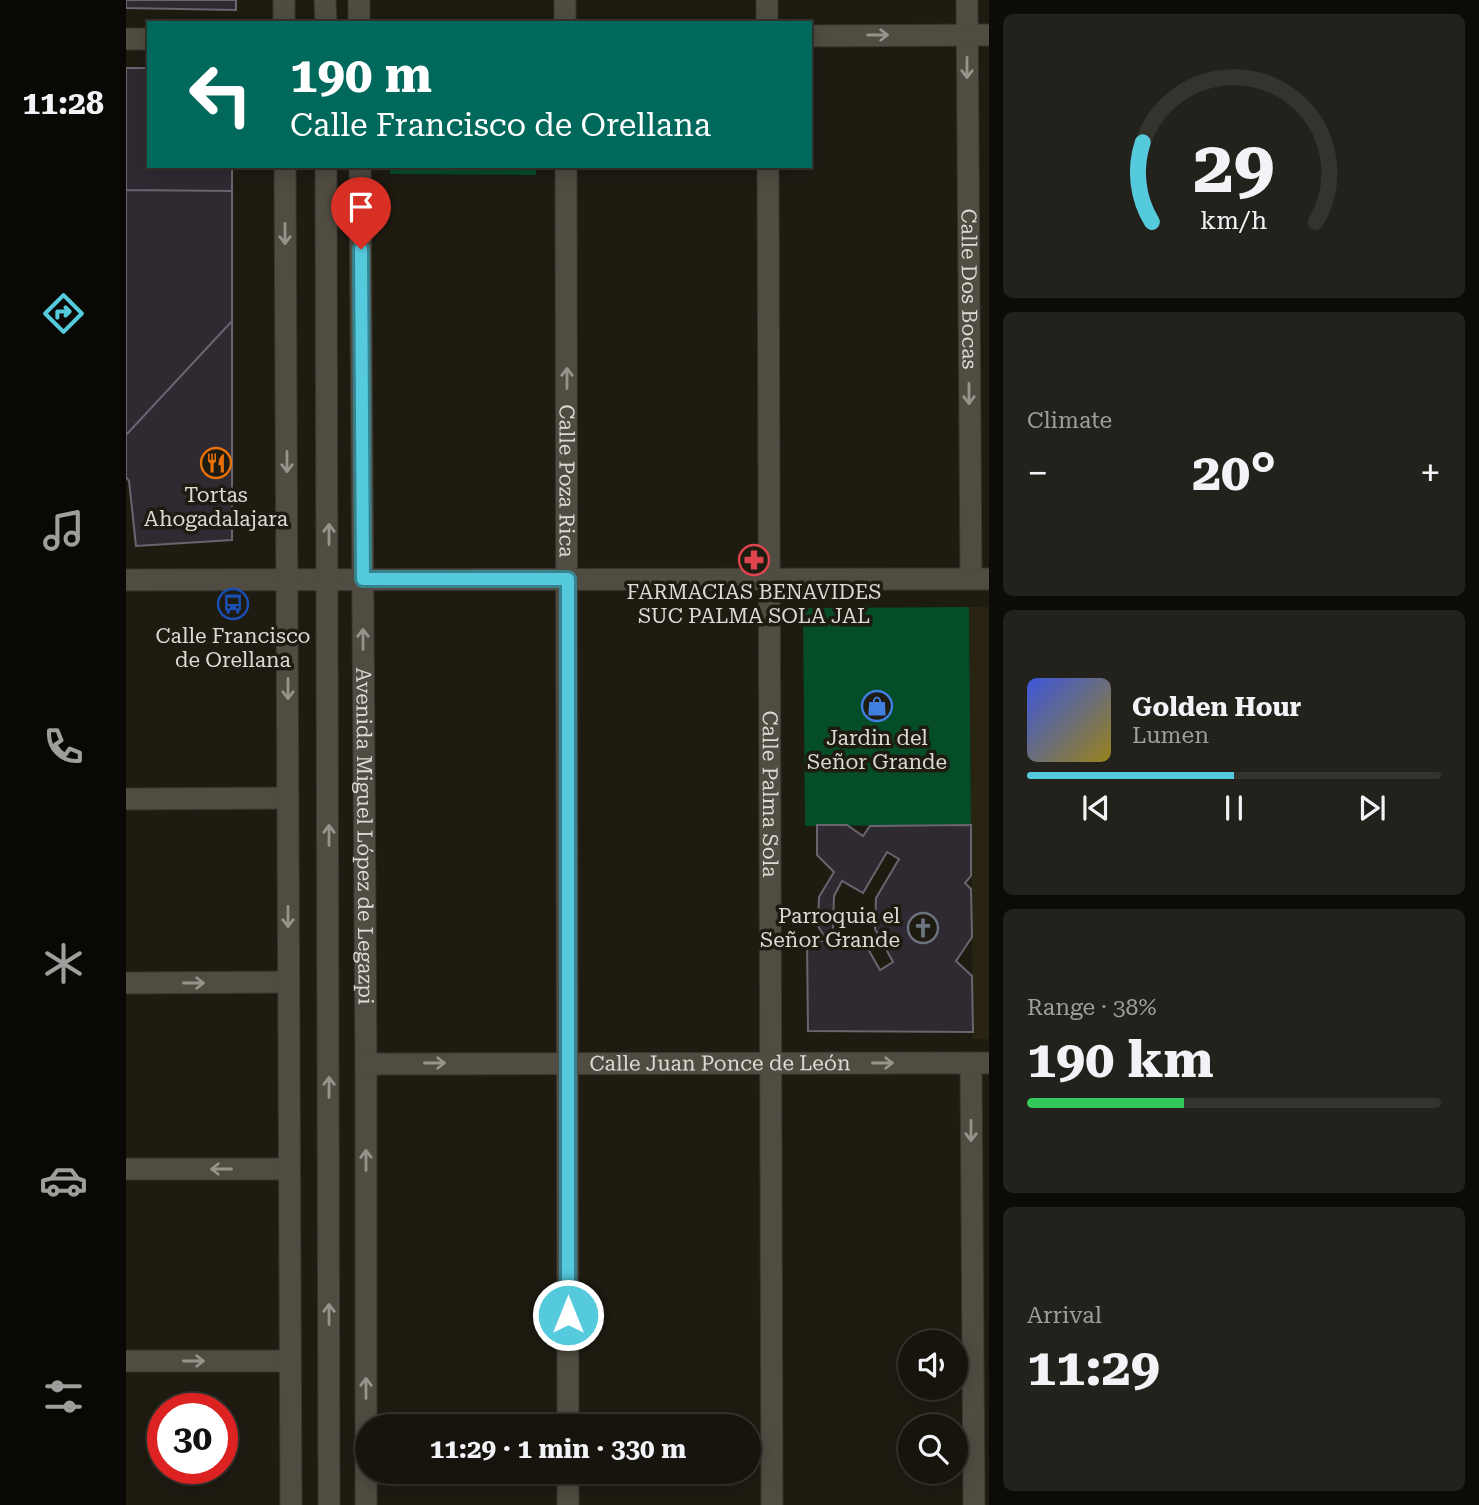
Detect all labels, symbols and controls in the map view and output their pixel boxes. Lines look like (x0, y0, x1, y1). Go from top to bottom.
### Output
one-way arrow (867, 28, 890, 42)
text: 190 m (290, 47, 432, 104)
icon: left (175, 49, 266, 140)
one-way arrow (960, 56, 974, 79)
text: 11:28 (22, 84, 104, 122)
text: Calle Francisco de Orellana (290, 106, 711, 144)
text: 29 (1193, 125, 1275, 210)
pin (331, 177, 391, 249)
icon: arrive (342, 188, 380, 226)
text: km/h (1201, 206, 1267, 235)
street label: Calle Dos Bocas (956, 208, 982, 370)
one-way arrow (278, 223, 292, 246)
icon: directions (39, 289, 88, 338)
one-way arrow (560, 367, 574, 390)
one-way arrow (962, 382, 976, 405)
street label: Calle Poza Rica (554, 404, 579, 558)
text: Climate (1027, 407, 1112, 434)
text: 20° (1192, 442, 1276, 503)
restaurant icon: Tortas Ahogadalajara (199, 446, 233, 480)
one-way arrow (280, 450, 293, 473)
text: − (1027, 451, 1048, 495)
text: + (1420, 451, 1441, 495)
place label: Tortas Ahogadalajara (144, 483, 289, 531)
icon: music (39, 506, 88, 555)
one-way arrow (322, 523, 335, 546)
pharmacy icon: FARMACIAS BENAVIDES SUC PALMA SOLA JAL (737, 543, 771, 577)
place label: FARMACIAS BENAVIDES SUC PALMA SOLA JAL (627, 580, 881, 628)
bus stop icon: Calle Francisco de Orellana (216, 587, 250, 621)
place label: Calle Francisco de Orellana (155, 624, 311, 672)
one-way arrow (356, 628, 370, 651)
street label: Avenida Miguel López de Legazpi (351, 667, 378, 1005)
one-way arrow (281, 678, 295, 701)
shop icon: Jardin del Señor Grande (860, 689, 894, 723)
text: Golden Hour (1132, 692, 1301, 722)
street label: Calle Palma Sola (758, 710, 782, 878)
icon: phone (39, 722, 88, 771)
text: Lumen (1132, 722, 1209, 749)
place label: Jardin del Señor Grande (807, 726, 947, 774)
icon: previous (1077, 789, 1115, 827)
icon: pause (1215, 789, 1253, 827)
icon: next (1353, 789, 1391, 827)
one-way arrow (322, 824, 336, 847)
place label: Parroquia el Señor Grande (760, 904, 900, 952)
one-way arrow (281, 905, 295, 928)
church icon: Parroquia el Señor Grande (906, 911, 940, 945)
icon: climate (39, 939, 88, 988)
one-way arrow (182, 976, 205, 990)
text: Range · 38% (1027, 994, 1156, 1021)
text: 190 km (1027, 1029, 1214, 1090)
street label: Calle Juan Ponce de León (590, 1051, 851, 1076)
one-way arrow (871, 1056, 894, 1070)
one-way arrow (423, 1057, 446, 1070)
one-way arrow (322, 1076, 336, 1099)
one-way arrow (964, 1119, 978, 1142)
one-way arrow (359, 1149, 373, 1172)
icon: car (39, 1156, 88, 1205)
one-way arrow (209, 1162, 232, 1176)
position arrow (531, 1278, 605, 1352)
text: Arrival (1027, 1302, 1102, 1329)
one-way arrow (322, 1303, 336, 1326)
map controls (898, 1330, 968, 1484)
button: sound (898, 1330, 968, 1400)
text: 11:29 (1027, 1337, 1160, 1398)
one-way arrow (182, 1354, 205, 1368)
icon: filters (39, 1372, 88, 1421)
one-way arrow (359, 1377, 373, 1400)
speed limit sign: 30 (147, 1393, 238, 1484)
button: search (898, 1414, 968, 1484)
text: 11:29 · 1 min · 330 m (430, 1434, 686, 1464)

